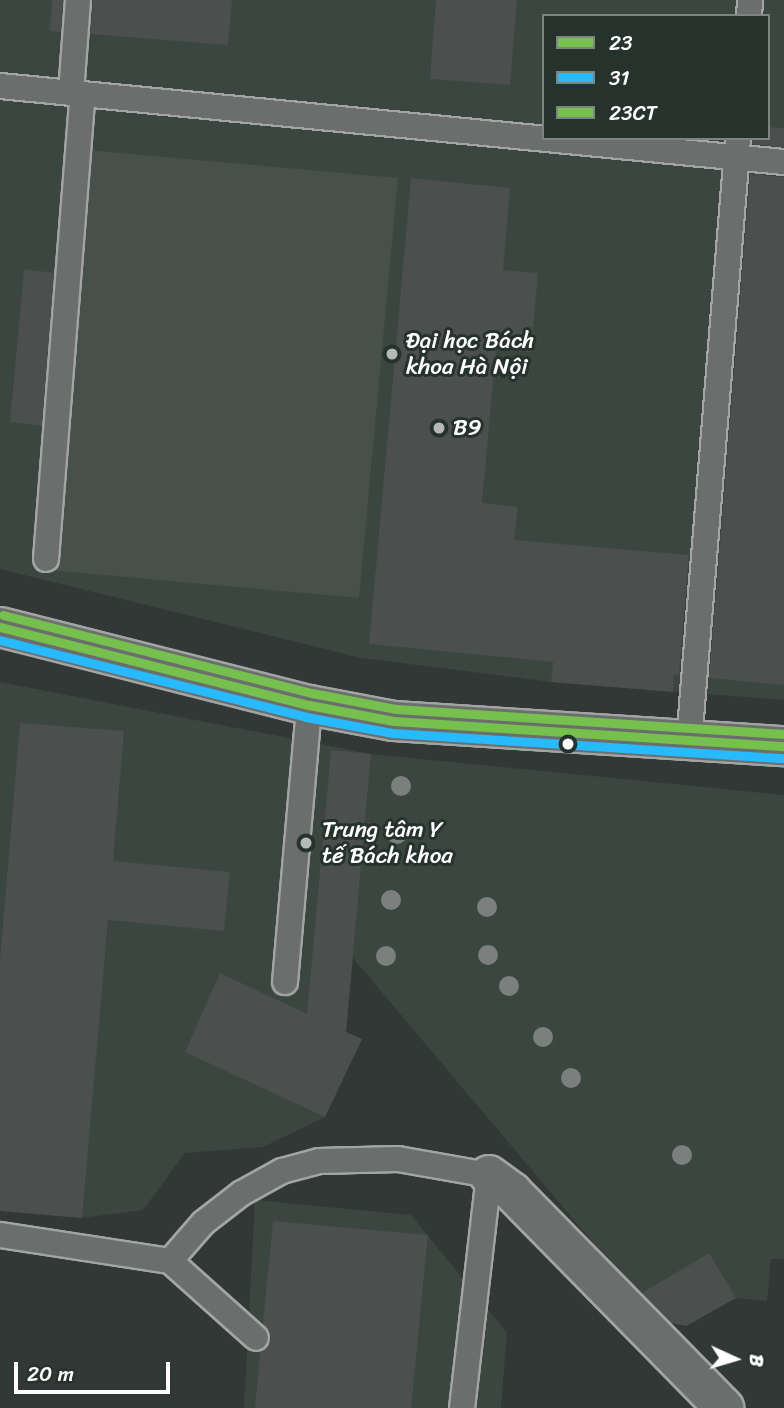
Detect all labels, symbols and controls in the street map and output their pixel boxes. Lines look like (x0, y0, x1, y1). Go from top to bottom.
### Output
legend (542, 14, 770, 140)
text: 23 (609, 24, 633, 62)
text: 31 (609, 59, 630, 97)
text: 23CT (609, 94, 657, 132)
place label: Đại học Bách khoa Hà Nội (406, 327, 534, 381)
marker: Đại học Bách khoa Hà Nội (384, 346, 400, 362)
place label: B9 (453, 414, 482, 442)
marker: B9 (431, 420, 447, 436)
unlabelled marker (561, 737, 575, 751)
place label: Trung tâm Y tế Bách khoa (322, 816, 453, 870)
marker: Trung tâm Y tế Bách khoa (296, 833, 316, 853)
north arrow (700, 1324, 770, 1394)
scale bar (18, 1348, 173, 1392)
text: B (740, 1353, 773, 1368)
text: 20 m (27, 1355, 74, 1393)

